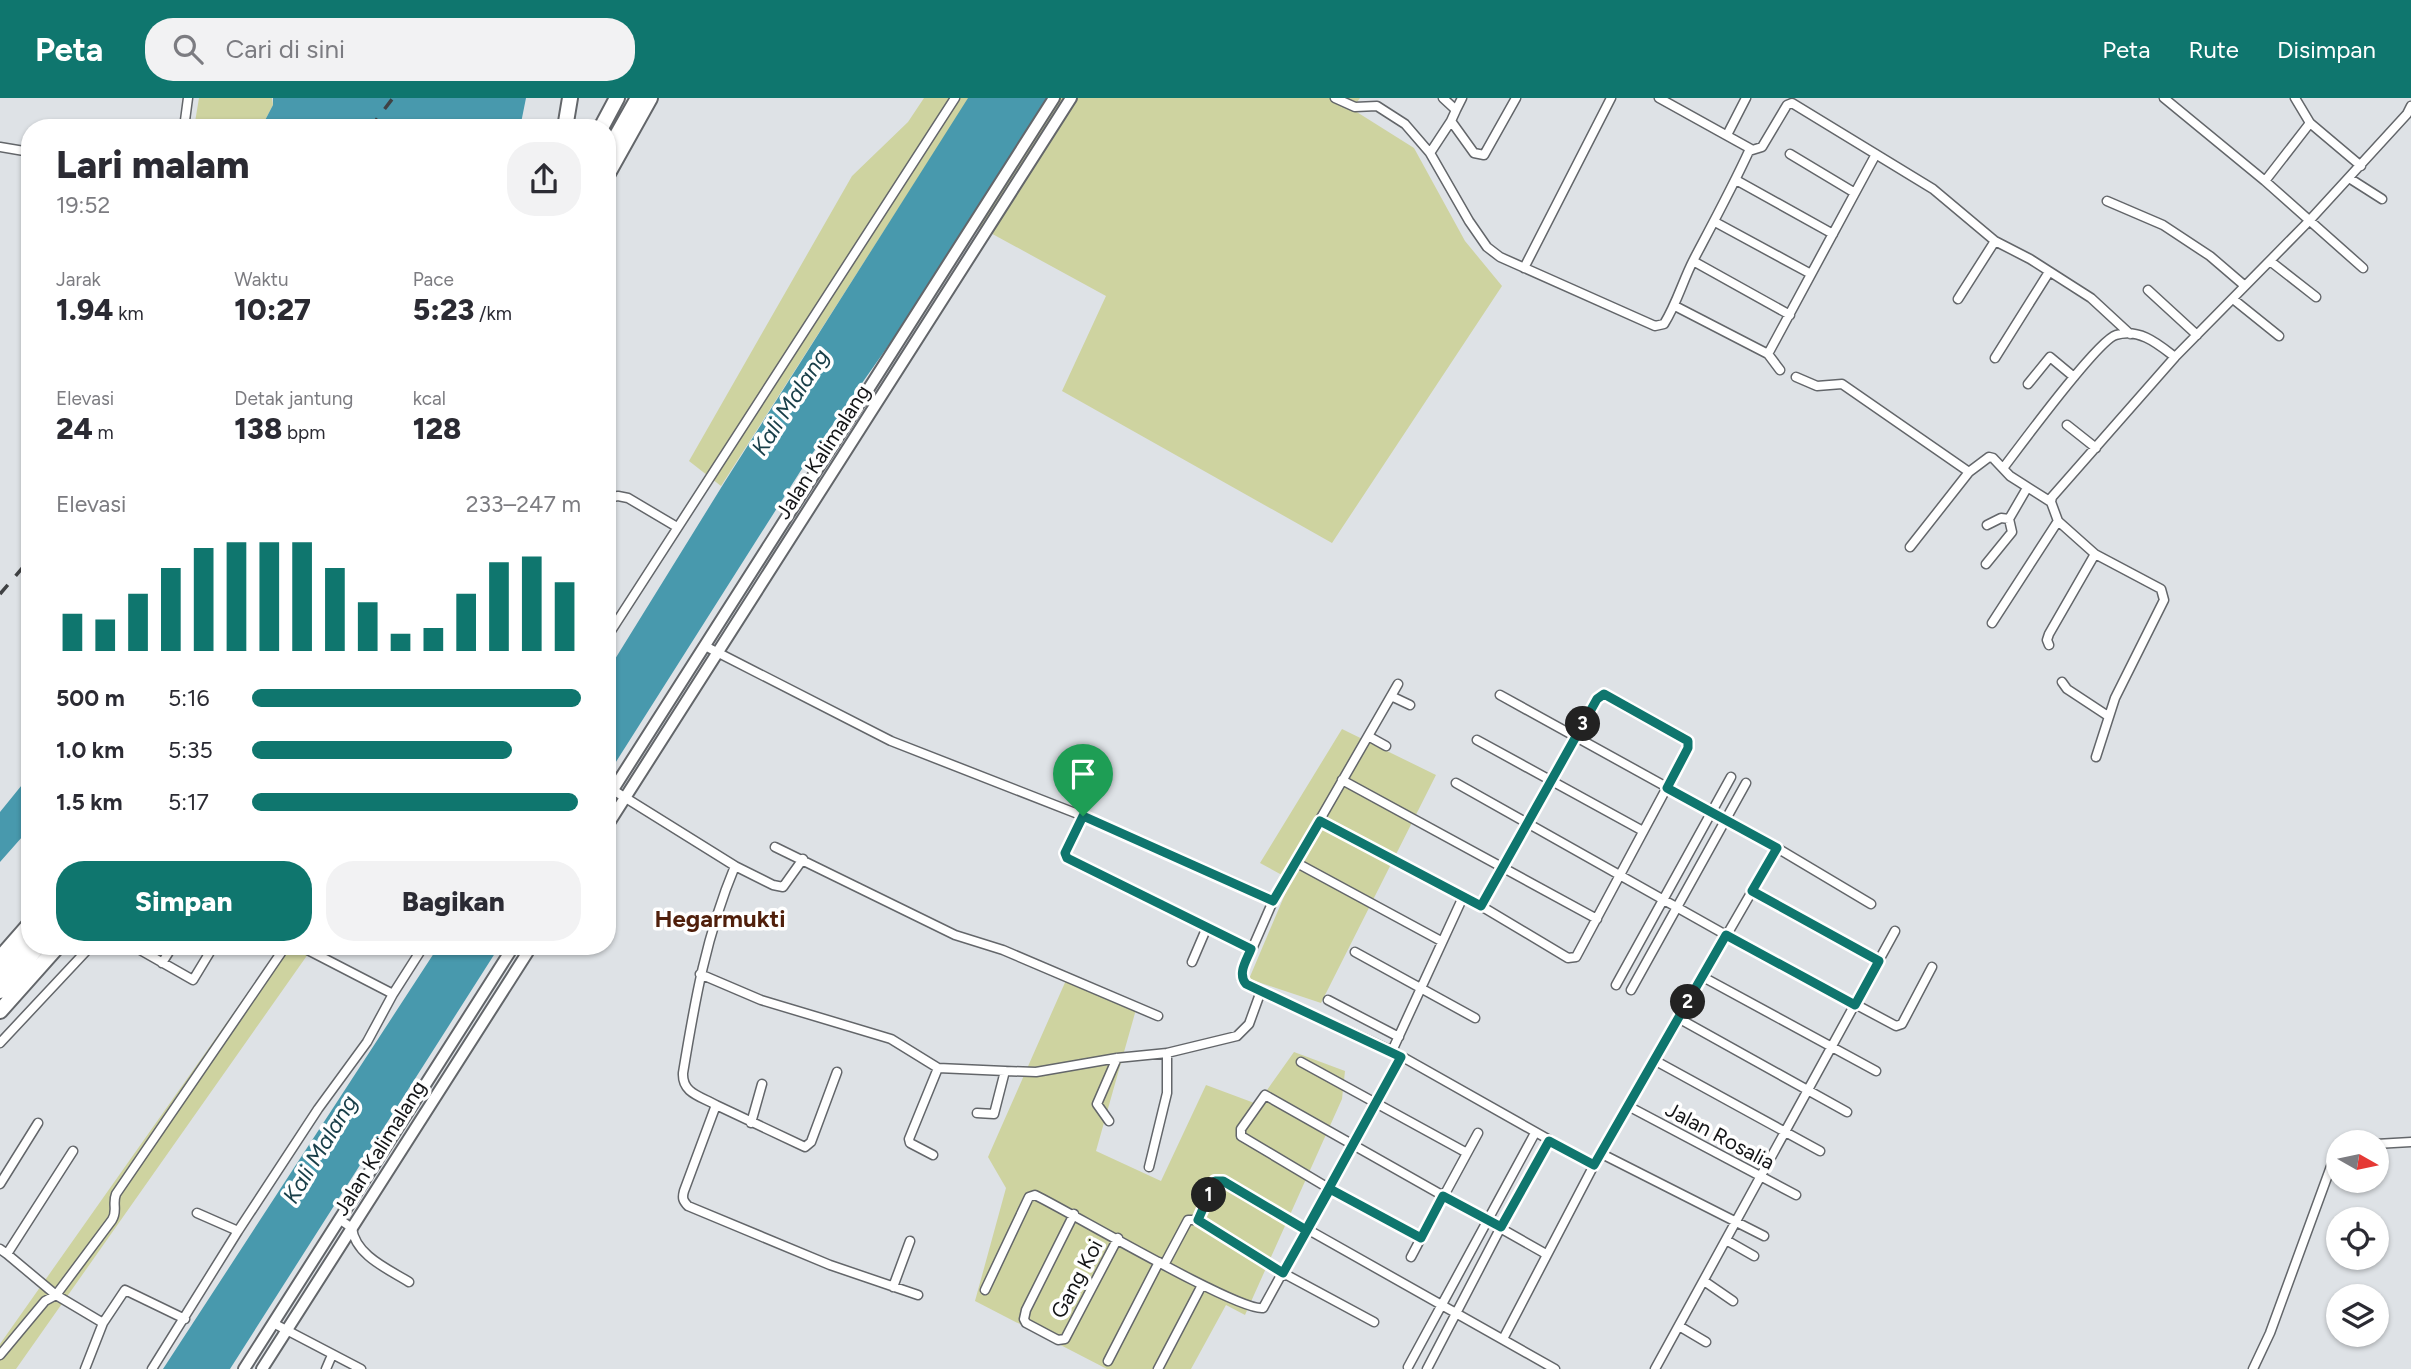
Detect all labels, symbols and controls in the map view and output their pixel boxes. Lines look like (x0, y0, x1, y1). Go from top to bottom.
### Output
search box (145, 18, 635, 81)
text: Peta (35, 30, 103, 69)
icon: search (169, 30, 207, 68)
text: Cari di sini (225, 33, 345, 65)
text: Peta (2102, 35, 2150, 64)
text: Rute (2188, 35, 2239, 64)
text: Disimpan (2277, 35, 2376, 64)
text: Lari malam (56, 142, 250, 188)
button: share (507, 142, 581, 216)
text: 19:52 (56, 191, 110, 219)
text: Jarak (56, 268, 101, 291)
text: Waktu (234, 268, 289, 291)
text: Pace (413, 268, 454, 291)
text: 1.94 (56, 291, 114, 328)
text: 10:27 (234, 291, 311, 328)
text: 5:23 (413, 291, 474, 328)
text: km (114, 302, 144, 325)
text: /km (474, 302, 512, 325)
water label: Kali Malang (745, 343, 835, 461)
street label: Jalan Kalimalang (770, 380, 875, 523)
text: Elevasi (56, 387, 114, 410)
text: Detak jantung (234, 387, 353, 410)
text: kcal (413, 387, 446, 410)
text: 24 (56, 410, 93, 447)
text: 138 (234, 410, 282, 447)
text: 128 (413, 410, 461, 447)
text: m (93, 421, 114, 444)
text: bpm (282, 421, 326, 444)
text: Elevasi (56, 490, 126, 518)
text: 233–247 m (466, 490, 581, 518)
text: 500 m (56, 684, 125, 712)
text: 5:16 (168, 684, 210, 712)
pin: 3 (1566, 706, 1600, 742)
text: 3 (1577, 712, 1588, 735)
text: 1.0 km (56, 736, 124, 764)
text: 5:35 (168, 736, 213, 764)
pin (1053, 744, 1113, 816)
icon: arrive (1064, 755, 1102, 793)
text: 1.5 km (56, 788, 123, 816)
text: 5:17 (168, 788, 209, 816)
button: Simpan (56, 861, 312, 941)
button: Bagikan (326, 861, 581, 941)
district label: Hegarmukti (654, 904, 786, 933)
pin: 2 (1670, 984, 1706, 1020)
text: 2 (1682, 990, 1693, 1013)
street label: Jalan Kalimalang (328, 1076, 431, 1220)
water label: Kali Malang (277, 1090, 363, 1208)
street label: Jalan Rosalia (1661, 1096, 1779, 1175)
north arrow (2326, 1130, 2389, 1194)
map controls (2326, 1130, 2389, 1347)
pin: 1 (1192, 1178, 1226, 1212)
text: 1 (1204, 1183, 1213, 1206)
button: locate (2326, 1207, 2389, 1270)
street label: Gang Koi (1045, 1235, 1108, 1322)
button: layers (2326, 1284, 2389, 1347)

